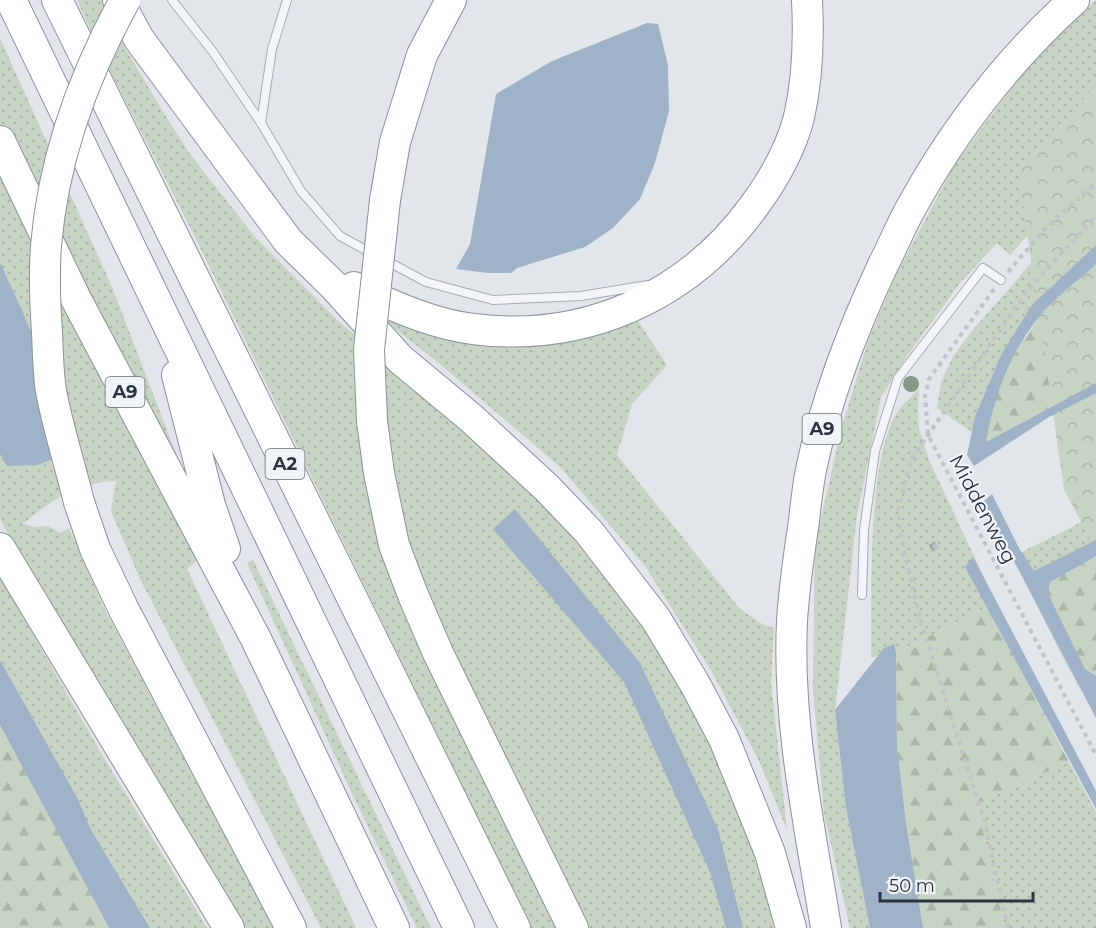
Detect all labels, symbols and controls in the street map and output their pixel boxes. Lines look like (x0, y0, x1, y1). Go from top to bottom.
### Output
road number: A9 (106, 377, 144, 407)
road number: A9 (802, 414, 842, 444)
road number: A2 (266, 449, 304, 479)
street label: Middenweg (944, 450, 1022, 568)
scale bar (880, 865, 1033, 903)
text: 50 m (889, 875, 935, 897)

